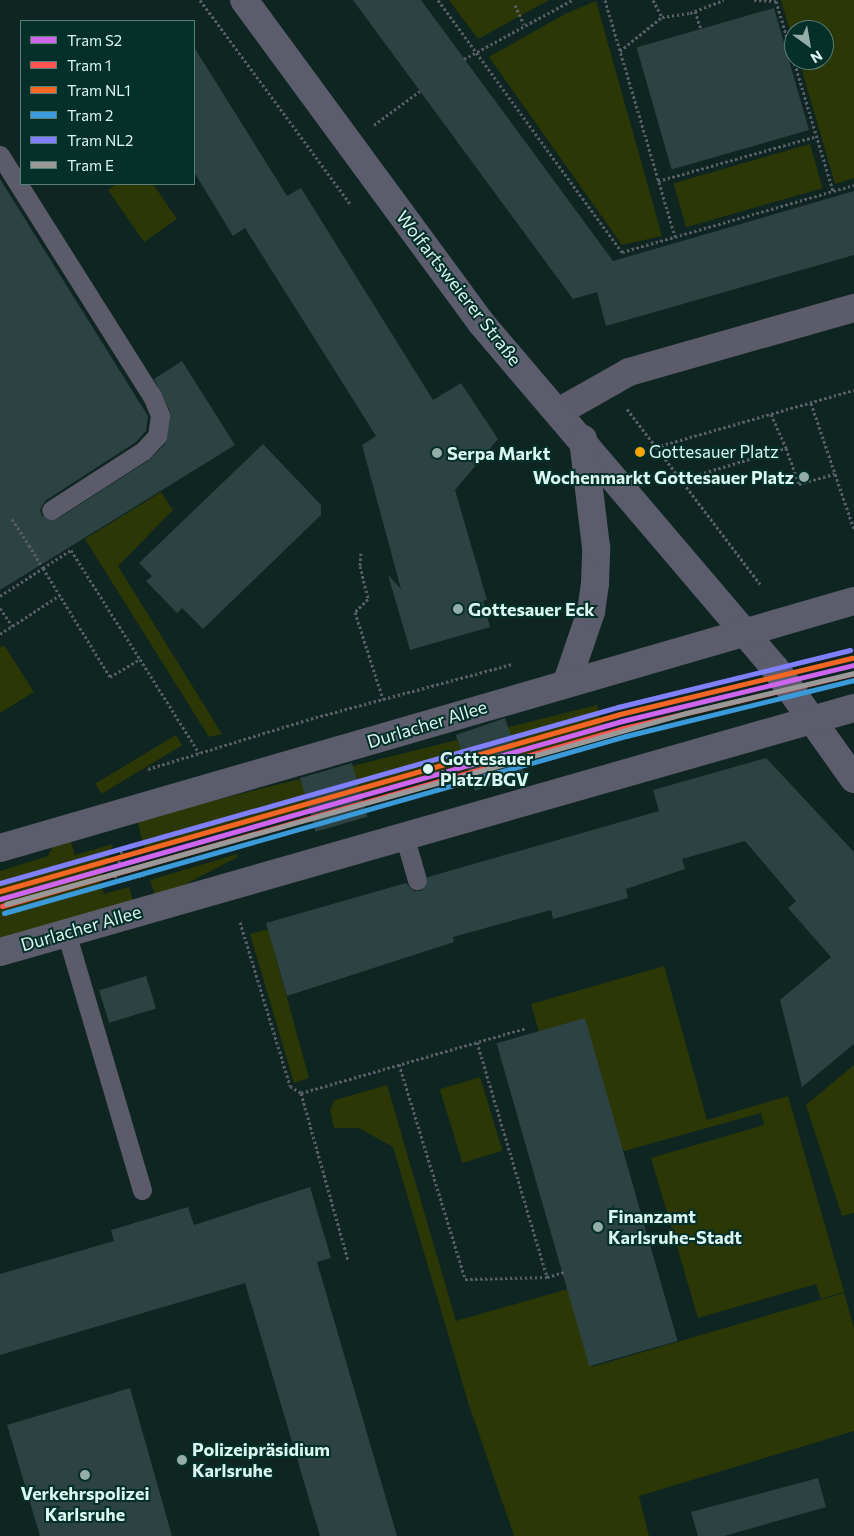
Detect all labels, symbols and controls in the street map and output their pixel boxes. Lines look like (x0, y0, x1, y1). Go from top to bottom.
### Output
legend (20, 20, 195, 185)
north arrow (784, 20, 834, 70)
text: Tram S2 (67, 31, 122, 49)
text: N (808, 47, 826, 67)
text: Tram 1 (67, 56, 111, 74)
text: Tram NL1 (67, 81, 131, 99)
text: Tram 2 (67, 106, 113, 124)
text: Tram NL2 (67, 131, 133, 149)
text: Tram E (67, 156, 114, 174)
street label: Wolfartsweierer Straße (392, 206, 526, 370)
place label: Serpa Markt (447, 442, 550, 464)
place label: Gottesauer Platz (649, 442, 779, 462)
marker: Serpa Markt (431, 447, 443, 459)
marker: Gottesauer Platz (635, 447, 645, 457)
place label: Wochenmarkt Gottesauer Platz (533, 466, 794, 488)
marker: Wochenmarkt Gottesauer Platz (798, 471, 810, 483)
place label: Gottesauer Eck (468, 598, 595, 620)
marker: Gottesauer Eck (452, 603, 464, 615)
street label: Durlacher Allee (364, 695, 490, 753)
place label: Gottesauer Platz/BGV (440, 748, 533, 791)
marker: Gottesauer Platz/BGV (420, 761, 436, 777)
street label: Durlacher Allee (18, 900, 144, 956)
place label: Finanzamt Karlsruhe-Stadt (608, 1206, 742, 1248)
marker: Finanzamt Karlsruhe-Stadt (592, 1221, 604, 1233)
place label: Polizeipräsidium Karlsruhe (192, 1439, 330, 1482)
marker: Polizeipräsidium Karlsruhe (176, 1454, 188, 1466)
marker: Verkehrspolizei Karlsruhe (79, 1469, 91, 1481)
place label: Verkehrspolizei Karlsruhe (21, 1483, 149, 1526)

